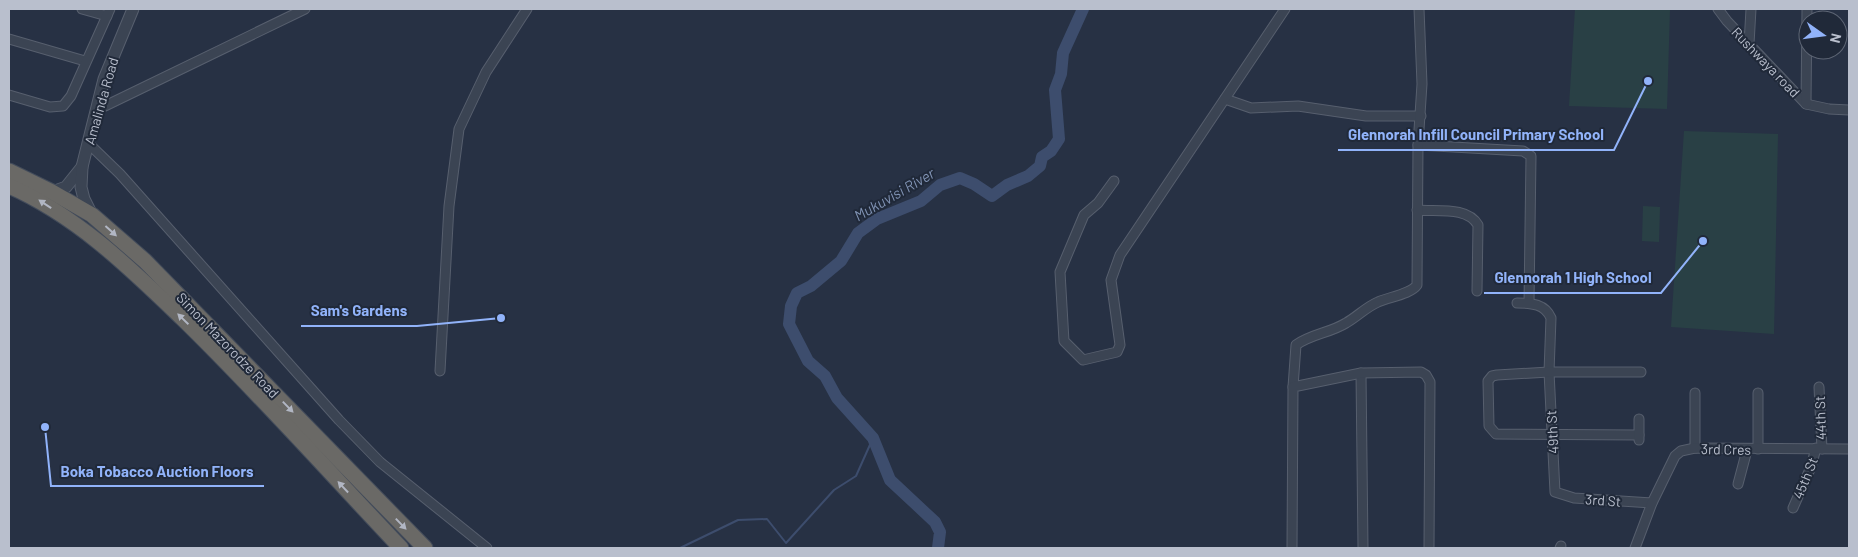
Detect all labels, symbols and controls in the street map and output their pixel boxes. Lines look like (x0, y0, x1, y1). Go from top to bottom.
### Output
north arrow (1798, 10, 1848, 60)
street label: Rushwaya road (1728, 23, 1804, 101)
text: N (1827, 32, 1845, 45)
street label: Amalinda Road (80, 55, 122, 147)
callout: Glennorah Infill Council Primary School (1338, 120, 1614, 150)
text: Glennorah Infill Council Primary School (1348, 125, 1604, 143)
water label: Mukuvisi River (851, 163, 938, 224)
one-way arrow (39, 199, 52, 208)
one-way arrow (104, 225, 116, 237)
callout: Glennorah 1 High School (1484, 263, 1661, 293)
text: Glennorah 1 High School (1494, 268, 1652, 286)
street label: Simon Mazorodze Road (173, 289, 283, 401)
callout: Sam's Gardens (301, 296, 417, 326)
text: Sam's Gardens (311, 301, 408, 319)
one-way arrow (177, 313, 189, 325)
street label: 44th St (1811, 396, 1829, 440)
one-way arrow (282, 401, 294, 413)
street label: 49th St (1542, 410, 1562, 454)
street label: 3rd Cres (1701, 440, 1752, 458)
street label: 45th St (1789, 455, 1821, 501)
callout: Boka Tobacco Auction Floors (51, 456, 264, 486)
text: Boka Tobacco Auction Floors (60, 462, 254, 480)
one-way arrow (337, 481, 349, 493)
street label: 3rd St (1584, 490, 1622, 510)
one-way arrow (395, 517, 407, 529)

